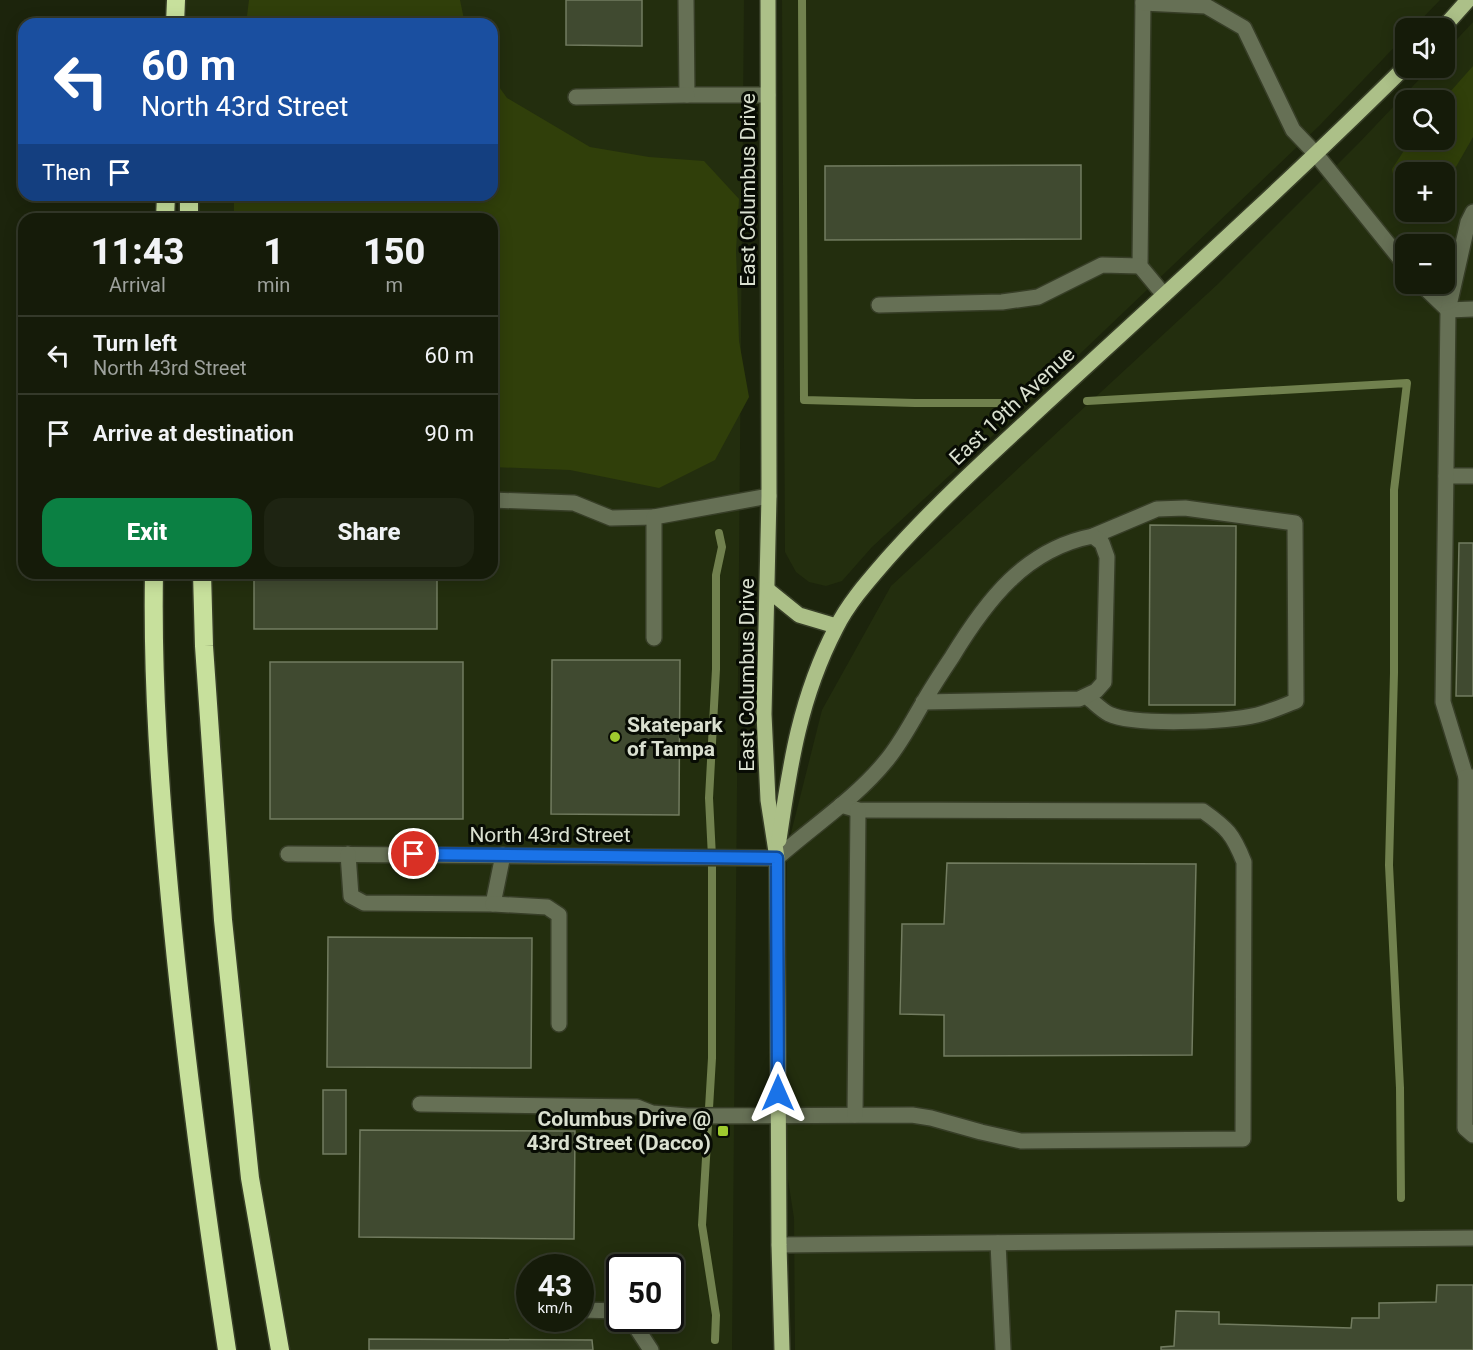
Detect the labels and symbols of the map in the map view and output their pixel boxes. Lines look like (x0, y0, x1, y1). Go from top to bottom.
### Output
street label: East Columbus Drive (736, 93, 760, 287)
street label: East 19th Avenue (945, 342, 1079, 470)
street label: East Columbus Drive (735, 578, 759, 772)
place label: Skatepark of Tampa (627, 713, 724, 761)
marker: Skatepark of Tampa (608, 730, 622, 744)
street label: North 43rd Street (469, 823, 631, 847)
pin (388, 828, 439, 879)
position arrow (746, 1061, 810, 1125)
place label: Columbus Drive @ 43rd Street (Dacco) (526, 1107, 711, 1155)
marker: Columbus Drive @ 43rd Street (Dacco) (716, 1124, 730, 1138)
speed limit sign: 50 (606, 1254, 684, 1332)

